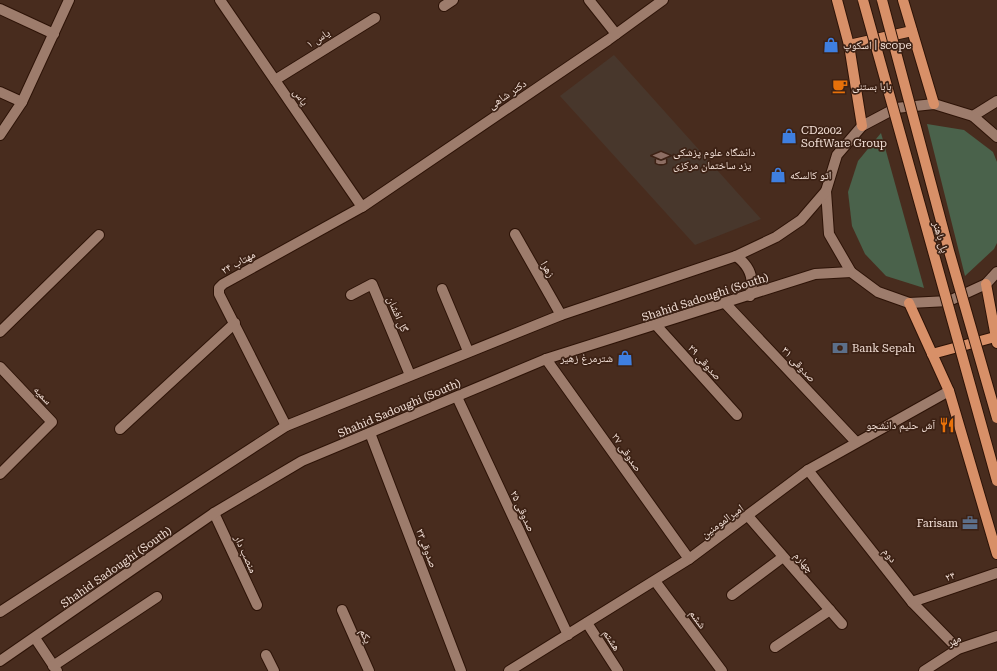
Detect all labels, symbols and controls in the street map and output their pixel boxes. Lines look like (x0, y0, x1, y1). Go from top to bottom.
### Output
street label: یاس ۱ (304, 26, 333, 51)
shop icon: اسکوپ | scope (822, 36, 840, 54)
place label: اسکوپ | scope (843, 39, 912, 52)
street label: دکتر شاهی (486, 77, 529, 112)
cafe icon: بابا بستنی (831, 77, 849, 95)
place label: بابا بستنی (852, 80, 891, 93)
street label: یاس (290, 86, 311, 109)
place label: CD2002 SoftWare Group (801, 124, 887, 150)
shop icon: CD2002 SoftWare Group (780, 127, 798, 145)
place label: دانشگاه علوم پزشکی یزد ساختمان مرکزی (673, 146, 756, 172)
school or university icon: دانشگاه علوم پزشکی یزد ساختمان مرکزی (652, 149, 670, 167)
shop icon: اتو کالسکه (769, 166, 787, 184)
place label: اتو کالسکه (790, 169, 831, 182)
street label: پل باهنر (929, 219, 951, 255)
street label: مهتاب ۲۴ (219, 248, 258, 277)
street label: زهرا (538, 259, 557, 280)
street label: Shahid Sadoughi (South) (640, 271, 770, 324)
street label: گل افشان (384, 294, 411, 334)
bank icon: Bank Sepah (831, 339, 849, 357)
street label: صدوقی ۲۹ (685, 342, 724, 383)
place label: Bank Sepah (852, 342, 915, 355)
street label: صدوقی ۳۱ (779, 344, 818, 385)
shop icon: شترمرغ زهیر (616, 349, 634, 367)
place label: شترمرغ زهیر (559, 352, 613, 365)
street label: Shahid Sadoughi (South) (336, 376, 463, 440)
street label: سمیه (31, 383, 54, 407)
restaurant icon: آش حلیم دانشجو (938, 416, 956, 434)
place label: آش حلیم دانشجو (866, 419, 935, 433)
street label: صدوقی ۲۷ (609, 431, 644, 474)
street label: صدوقی ۲۵ (507, 489, 538, 534)
street label: امیرالمومنین (699, 502, 746, 541)
office icon: Farisam (961, 514, 979, 532)
place label: Farisam (917, 517, 958, 530)
street label: Shahid Sadoughi (South) (58, 524, 175, 611)
street label: صدوقی۲۳ (413, 527, 440, 570)
street label: منصب دار (231, 532, 260, 575)
street label: دوم (880, 545, 900, 566)
street label: چهارم (791, 549, 816, 575)
street label: ۲۴ (943, 569, 957, 584)
street label: ششم (685, 607, 709, 632)
street label: یکم (356, 627, 375, 647)
street label: هشتم (599, 627, 623, 654)
street label: مهر (944, 632, 963, 650)

